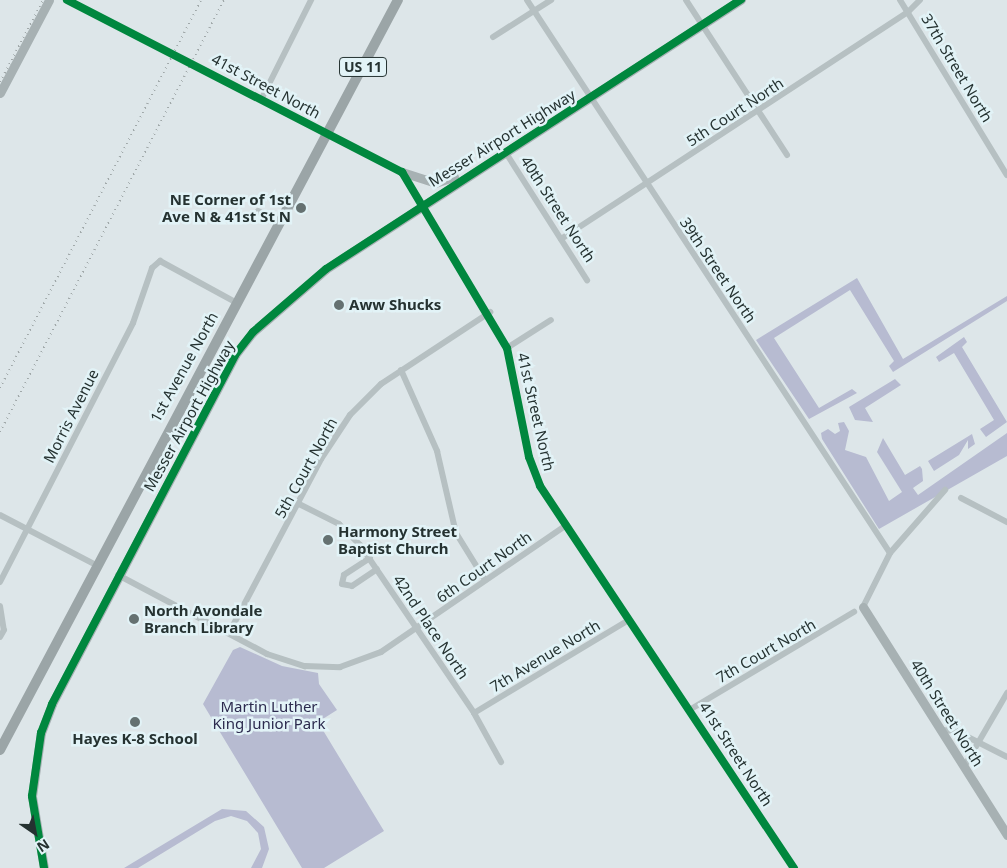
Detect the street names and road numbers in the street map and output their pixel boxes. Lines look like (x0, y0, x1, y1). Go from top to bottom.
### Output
street label: 37th Street North (918, 11, 996, 125)
street label: 41st Street North (208, 50, 324, 122)
road number: US 11 (338, 56, 388, 78)
street label: 5th Court North (683, 74, 787, 150)
street label: Messer Airport Highway (425, 85, 579, 191)
street label: 40th Street North (517, 153, 599, 265)
street label: 39th Street North (676, 214, 760, 326)
street label: 1st Avenue North (146, 309, 222, 425)
street label: Messer Airport Highway (140, 337, 238, 495)
street label: 41st Street North (514, 351, 558, 473)
street label: Morris Avenue (40, 366, 102, 466)
street label: 5th Court North (271, 415, 341, 521)
street label: 6th Court North (433, 528, 535, 606)
street label: 42nd Place North (389, 571, 473, 683)
street label: 7th Court North (713, 615, 819, 687)
street label: 7th Avenue North (487, 616, 603, 696)
street label: 40th Street North (907, 656, 987, 770)
street label: 41st Street North (696, 698, 776, 810)

